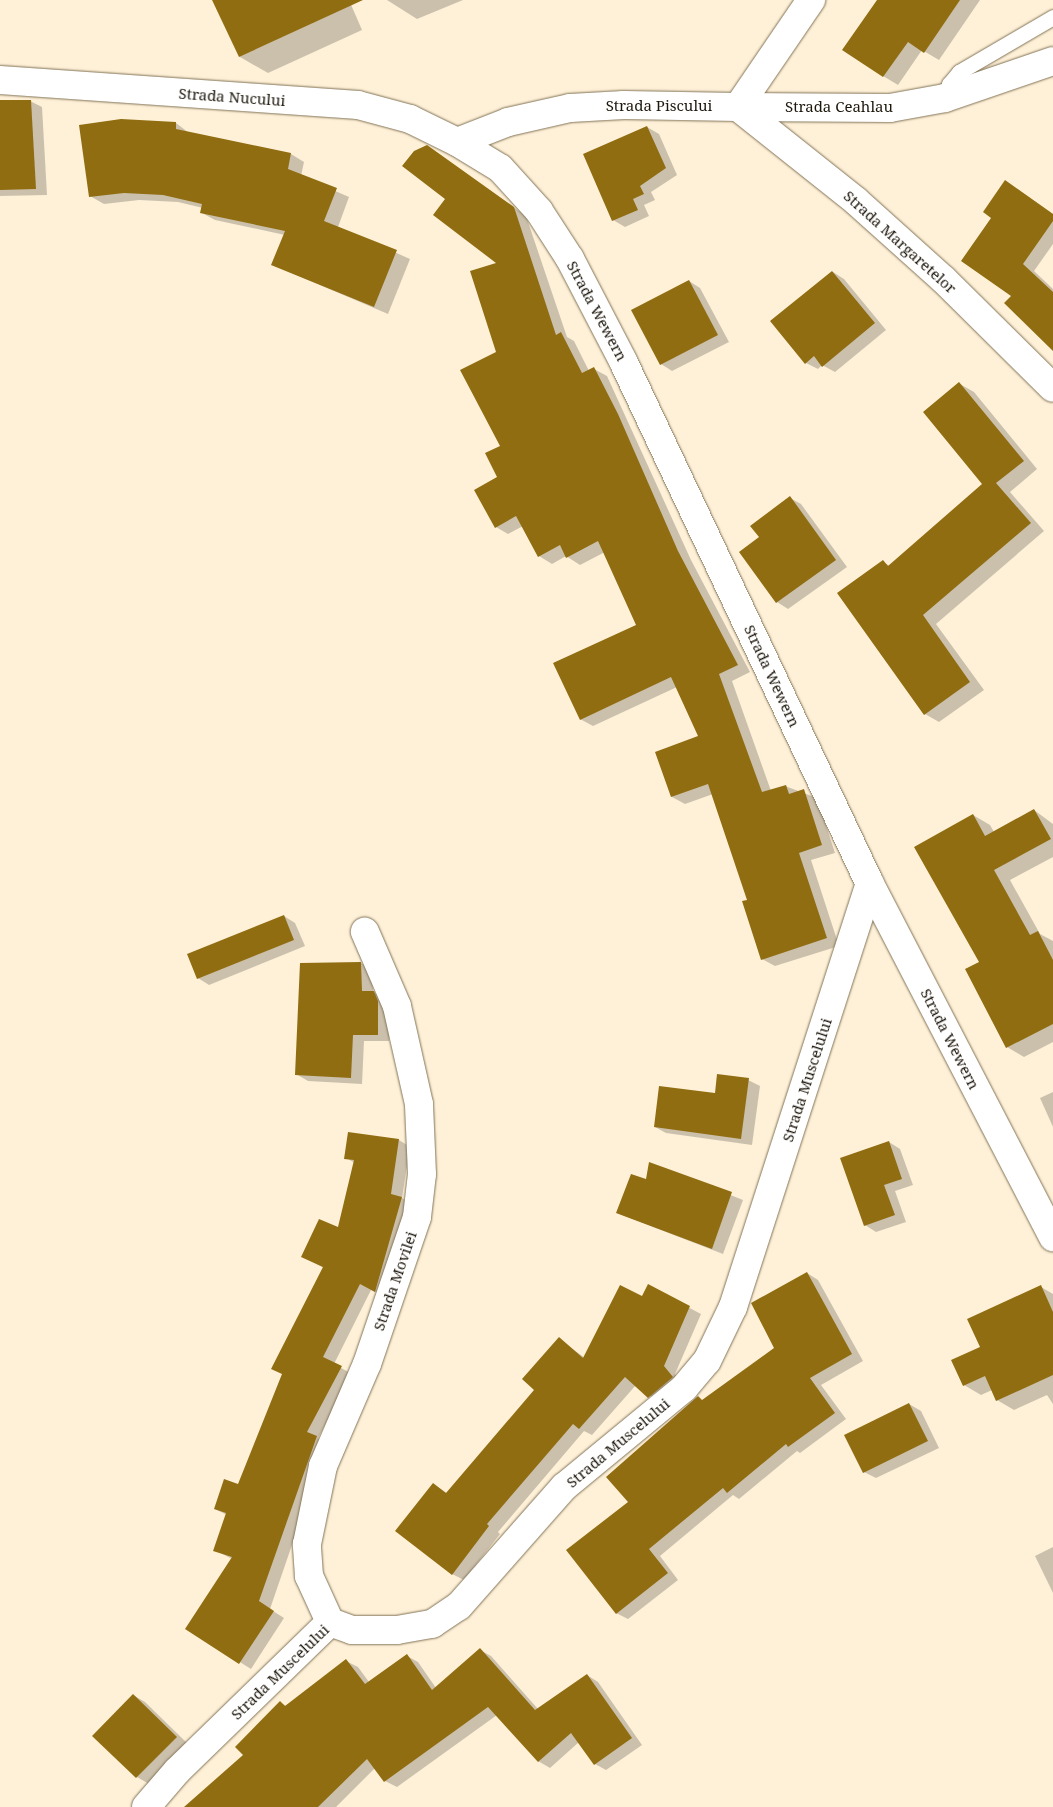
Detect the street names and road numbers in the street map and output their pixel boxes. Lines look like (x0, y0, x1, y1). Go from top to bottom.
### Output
street label: Strada Nucului (178, 84, 286, 110)
street label: Strada Piscului (606, 97, 712, 115)
street label: Strada Ceahlau (785, 98, 893, 116)
street label: Strada Margaretelor (840, 187, 960, 297)
street label: Strada Wewern (563, 258, 631, 364)
street label: Strada Wewern (740, 622, 804, 730)
street label: Strada Wewern (917, 986, 983, 1092)
street label: Strada Muscelului (778, 1016, 836, 1144)
street label: Strada Movilei (370, 1229, 420, 1333)
street label: Strada Muscelului (563, 1395, 673, 1491)
street label: Strada Muscelului (227, 1621, 333, 1723)

